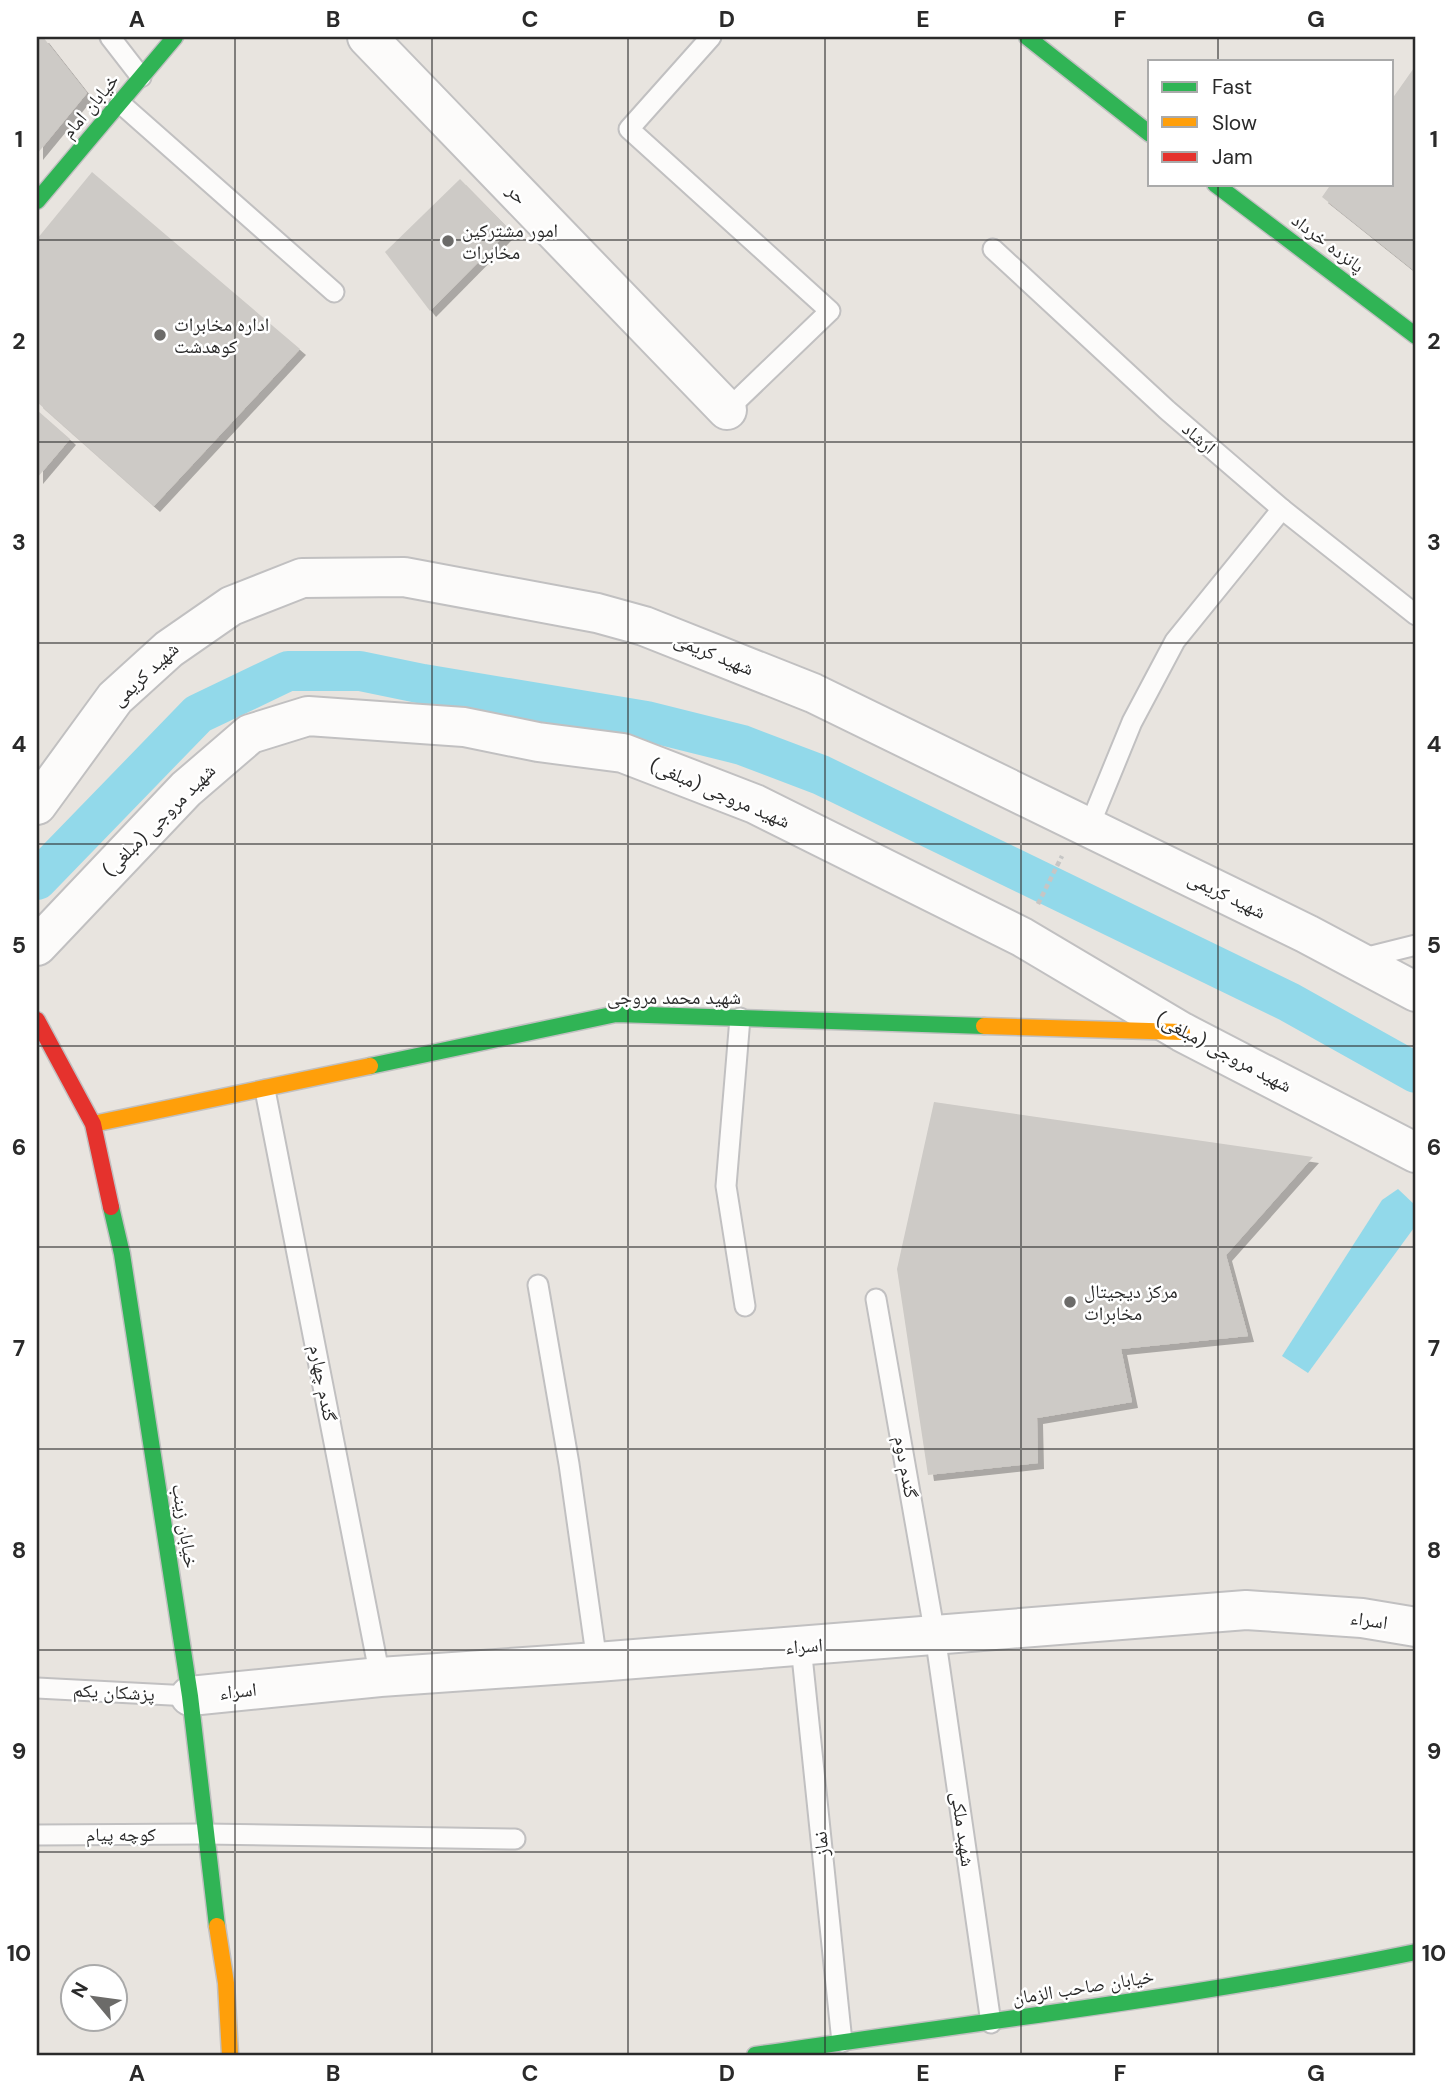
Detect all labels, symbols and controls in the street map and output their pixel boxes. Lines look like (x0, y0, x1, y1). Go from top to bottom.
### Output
text: A (129, 4, 145, 34)
text: B (326, 4, 340, 34)
text: C (522, 4, 538, 34)
text: D (719, 4, 735, 34)
text: E (916, 4, 930, 34)
text: F (1114, 4, 1127, 34)
text: G (1307, 4, 1325, 34)
legend (1148, 60, 1394, 186)
street label: خیابان امام (56, 68, 125, 144)
text: Fast (1212, 73, 1252, 101)
text: Slow (1212, 109, 1257, 137)
text: 1 (15, 124, 23, 154)
text: 1 (1430, 124, 1438, 154)
text: Jam (1212, 143, 1253, 171)
street label: حر (500, 177, 533, 210)
street label: پانزده خرداد (1287, 207, 1369, 279)
place label: امور مشترکین مخابرات (462, 218, 558, 265)
marker: امور مشترکین مخابرات (440, 233, 456, 249)
place label: اداره مخابرات کوهدشت (174, 312, 269, 359)
text: 2 (12, 326, 26, 356)
text: 2 (1427, 326, 1441, 356)
marker: اداره مخابرات کوهدشت (152, 327, 168, 343)
street label: ارشاد (1177, 416, 1221, 460)
text: 3 (12, 527, 26, 557)
text: 3 (1427, 527, 1441, 557)
street label: شهید کریمی (671, 627, 757, 681)
street label: شهید کریمی (106, 636, 184, 712)
text: 4 (12, 729, 27, 759)
text: 4 (1427, 729, 1442, 759)
street label: شهید مروجی (مبلغی) (646, 752, 794, 834)
street label: شهید مروجی (مبلغی) (97, 758, 221, 882)
street label: شهید کریمی (1184, 865, 1270, 925)
text: 5 (12, 930, 26, 960)
text: 5 (1427, 930, 1441, 960)
street label: شهید محمد مروجی (607, 985, 741, 1010)
street label: شهید مروجی (مبلغی) (1152, 1006, 1296, 1098)
text: 6 (12, 1132, 26, 1162)
text: 6 (1427, 1132, 1441, 1162)
place label: مرکز دیجیتال مخابرات (1084, 1279, 1178, 1326)
marker: مرکز دیجیتال مخابرات (1062, 1294, 1078, 1310)
text: 7 (13, 1333, 25, 1363)
text: 7 (1428, 1333, 1440, 1363)
street label: گندم چهارم (302, 1343, 343, 1424)
street label: گندم دوم (887, 1434, 924, 1500)
street label: خیابان زینب (166, 1482, 204, 1570)
text: 8 (12, 1535, 26, 1565)
text: 8 (1427, 1535, 1441, 1565)
street label: اسراء (1349, 1605, 1389, 1635)
street label: اسراء (784, 1632, 824, 1660)
street label: پزشکان یکم (73, 1677, 155, 1707)
street label: اسراء (218, 1677, 258, 1705)
text: 9 (12, 1736, 26, 1766)
text: 9 (1427, 1736, 1441, 1766)
street label: شهید ملکی (945, 1790, 981, 1868)
street label: کوچه پیام (86, 1822, 156, 1848)
street label: نماز (807, 1830, 835, 1859)
text: 10 (7, 1938, 31, 1968)
text: 10 (1422, 1938, 1446, 1968)
north arrow (60, 1962, 130, 2032)
street label: خیابان صاحب الزمان (1010, 1963, 1156, 2011)
text: N (65, 1978, 94, 2002)
text: A (129, 2058, 145, 2088)
text: B (326, 2058, 340, 2088)
text: C (522, 2058, 538, 2088)
text: D (719, 2058, 735, 2088)
text: E (916, 2058, 930, 2088)
text: F (1114, 2058, 1127, 2088)
text: G (1307, 2058, 1325, 2088)

